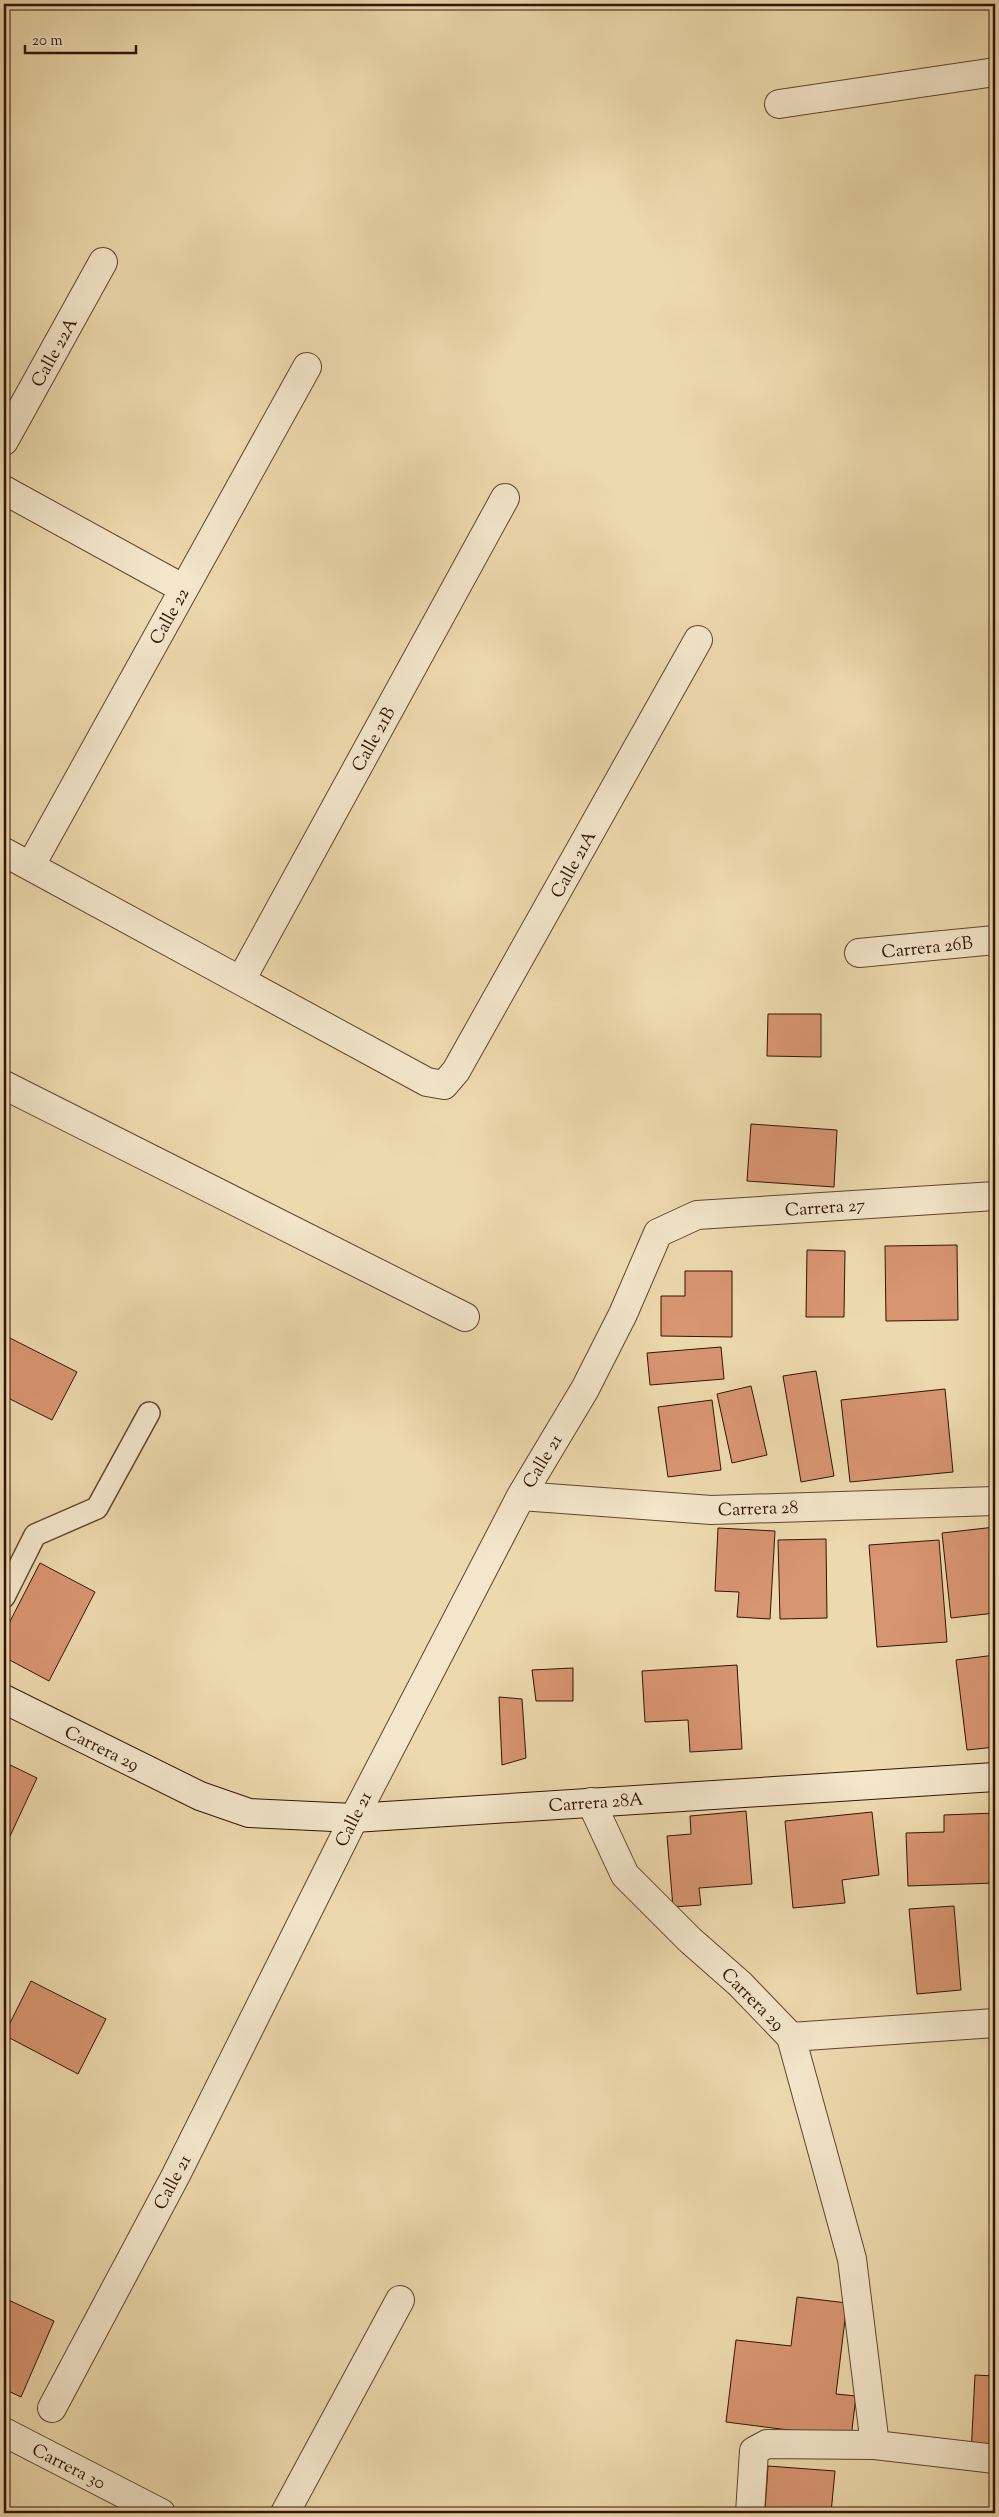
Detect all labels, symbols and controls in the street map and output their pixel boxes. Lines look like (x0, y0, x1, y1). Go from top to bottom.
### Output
scale bar (25, 22, 136, 54)
text: 20 m (32, 31, 63, 52)
street label: Calle 22A (26, 313, 86, 393)
street label: Calle 22 (144, 583, 197, 650)
street label: Calle 21B (346, 703, 403, 777)
street label: Calle 21A (545, 826, 604, 904)
street label: Carrera 26B (880, 931, 974, 967)
street label: Carrera 27 (784, 1193, 866, 1225)
street label: Calle 21 (517, 1430, 570, 1494)
street label: Carrera 28 (717, 1496, 799, 1524)
street label: Carrera 29 (59, 1721, 143, 1779)
street label: Calle 21 (330, 1788, 380, 1852)
street label: Carrera 28A (548, 1788, 645, 1820)
street label: Carrera 29 (714, 1963, 789, 2038)
street label: Calle 21 (148, 2151, 199, 2215)
street label: Carrera 30 (27, 2438, 110, 2497)

